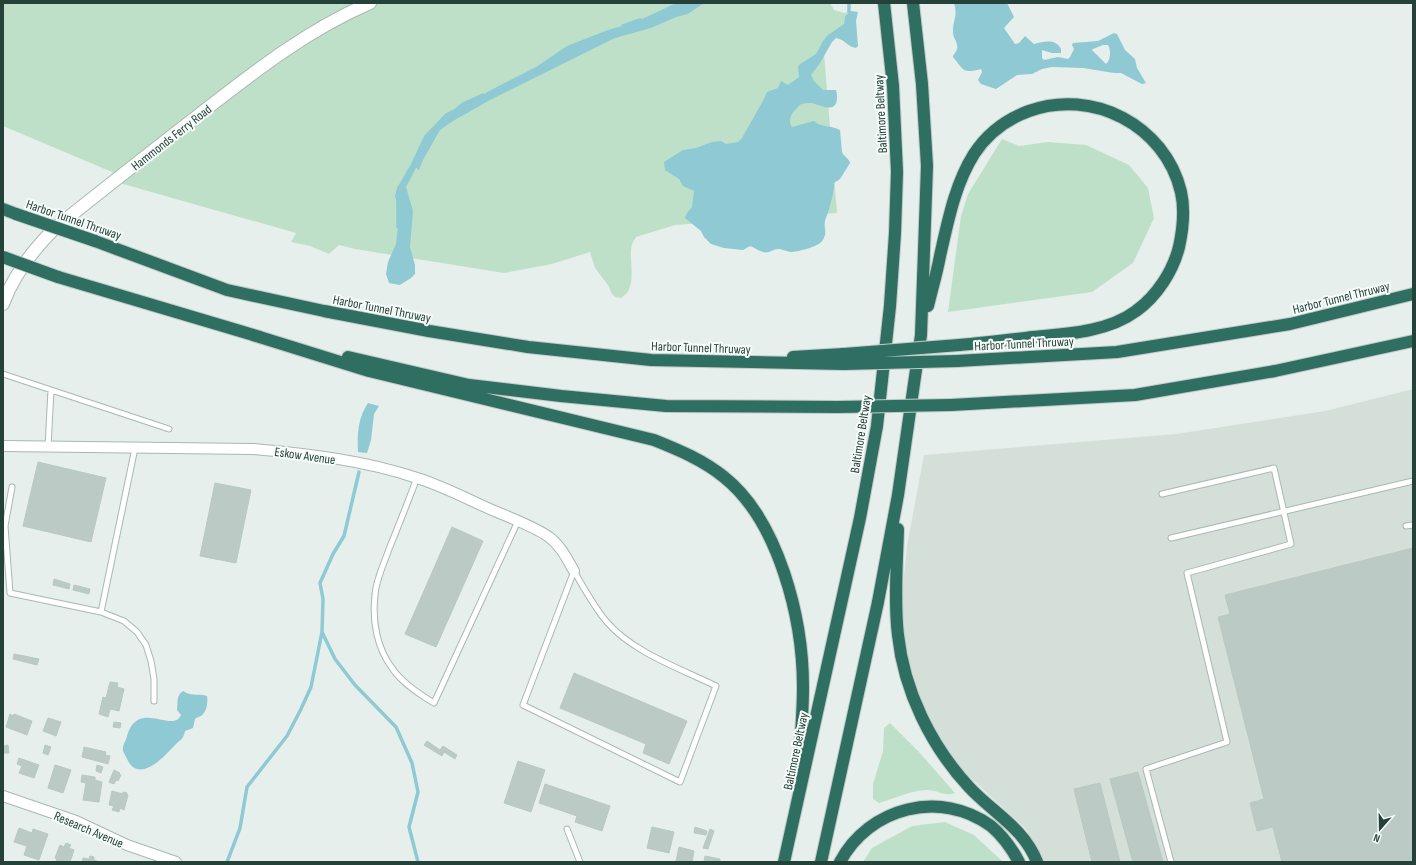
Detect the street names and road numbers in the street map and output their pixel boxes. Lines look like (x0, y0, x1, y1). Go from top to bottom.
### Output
street label: Baltimore Beltway (871, 74, 891, 154)
street label: Hammonds Ferry Road (128, 101, 215, 174)
street label: Harbor Tunnel Thruway (24, 196, 123, 244)
street label: Harbor Tunnel Thruway (1291, 278, 1391, 318)
street label: Harbor Tunnel Thruway (331, 292, 432, 326)
street label: Harbor Tunnel Thruway (974, 333, 1074, 355)
street label: Harbor Tunnel Thruway (651, 338, 751, 358)
street label: Baltimore Beltway (847, 394, 875, 474)
street label: Eskow Avenue (273, 444, 336, 468)
street label: Baltimore Beltway (780, 711, 812, 791)
street label: Research Avenue (51, 808, 126, 852)

